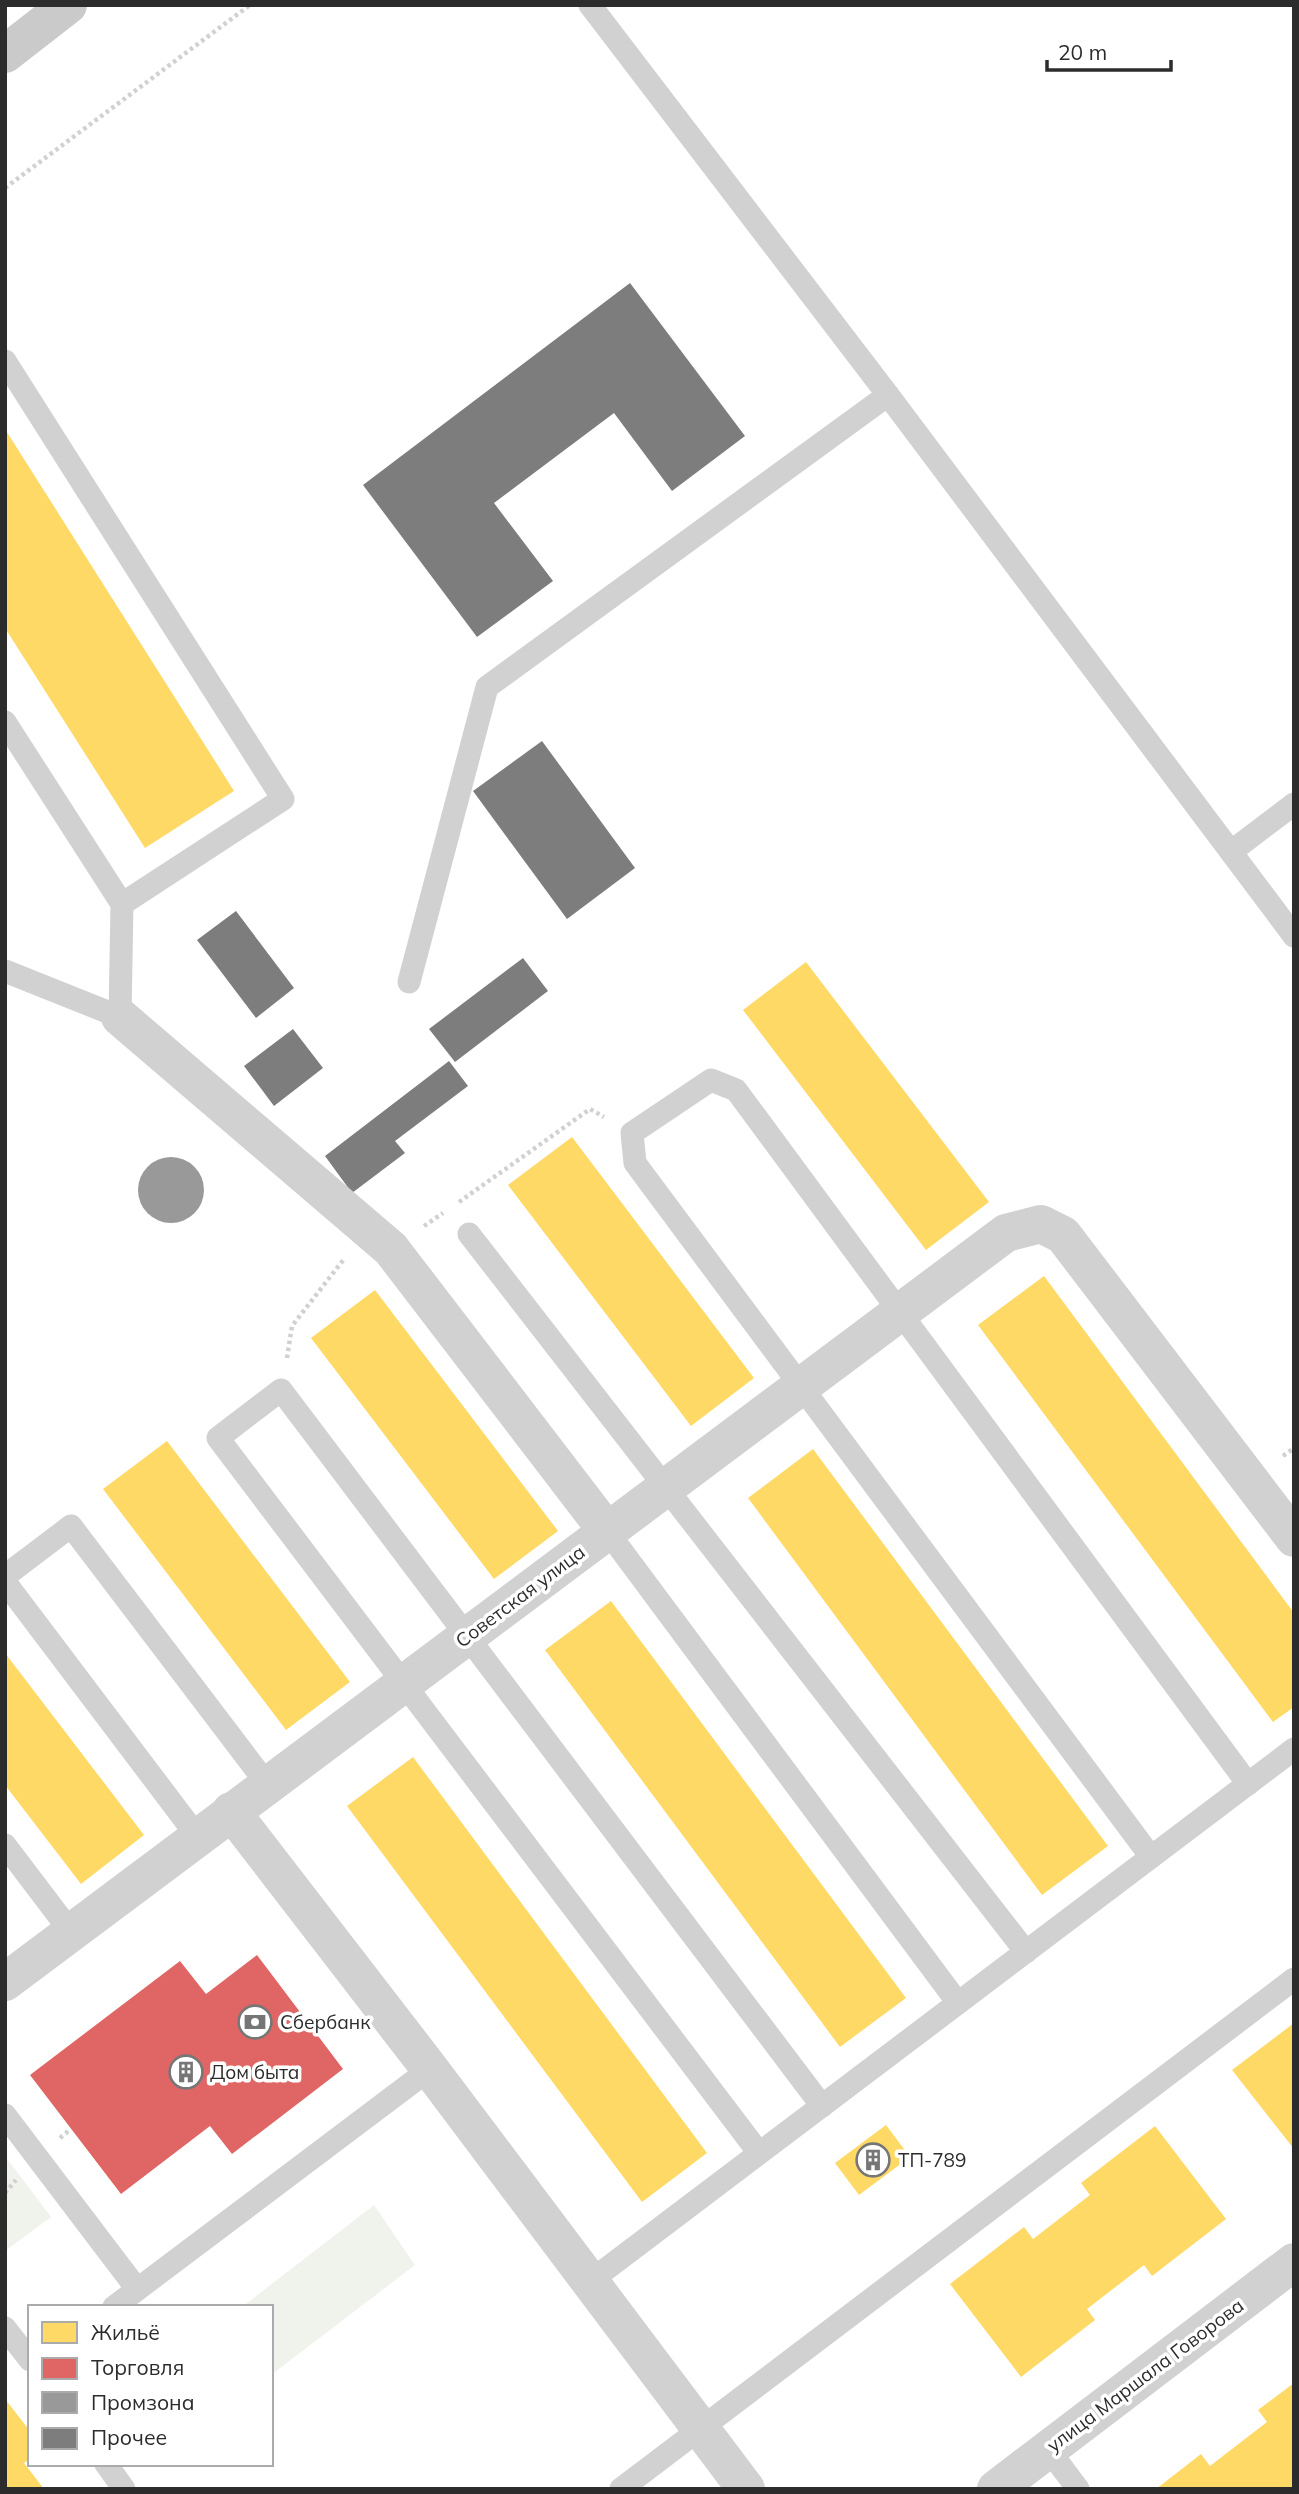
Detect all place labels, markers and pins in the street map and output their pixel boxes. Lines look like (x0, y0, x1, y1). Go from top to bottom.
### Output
bank icon: Сбербанк (236, 2003, 274, 2041)
place label: Сбербанк (280, 2010, 371, 2034)
building icon: Дом быта (167, 2053, 205, 2091)
place label: Дом быта (210, 2060, 299, 2084)
building icon: ТП-789 (854, 2141, 892, 2179)
place label: ТП-789 (898, 2148, 966, 2172)

